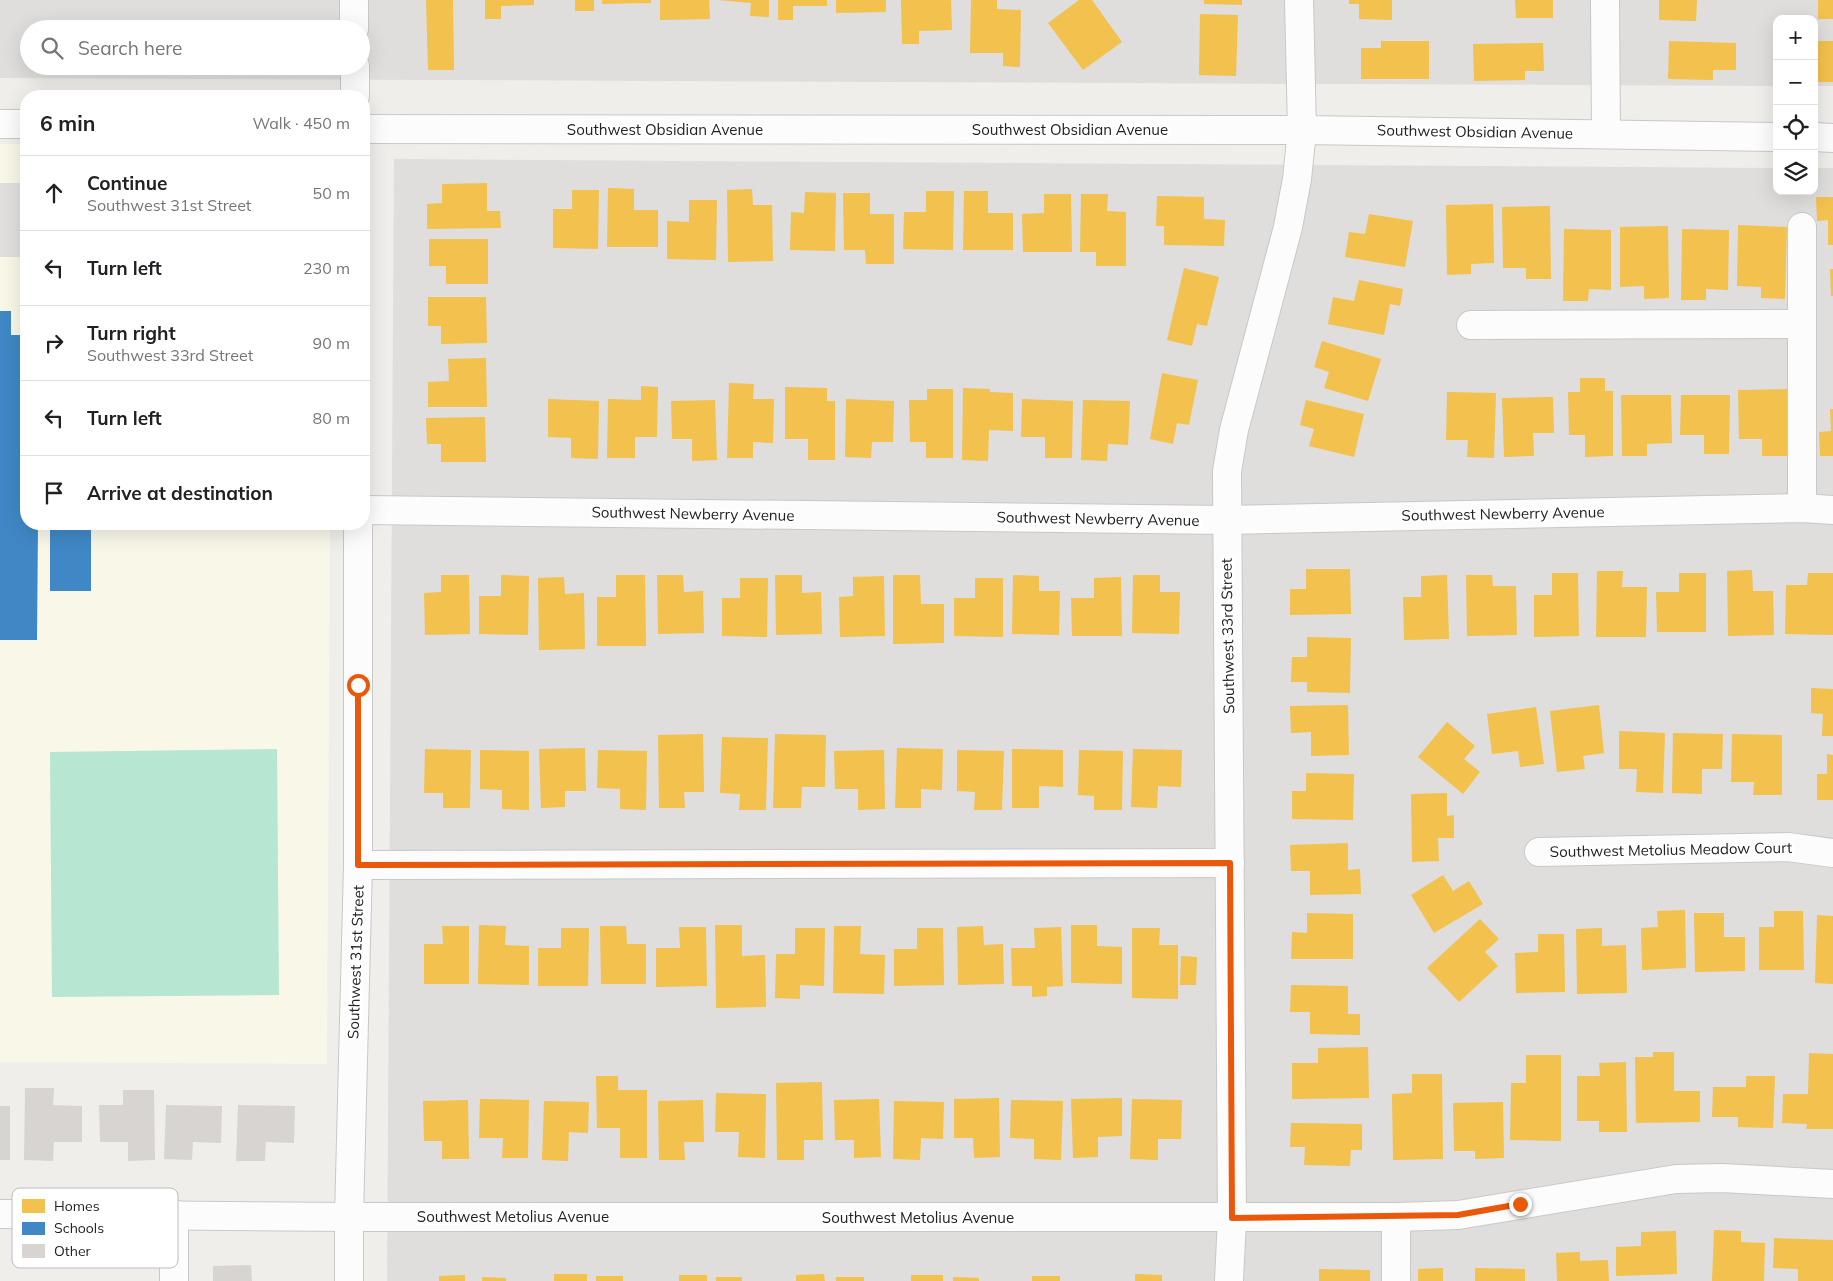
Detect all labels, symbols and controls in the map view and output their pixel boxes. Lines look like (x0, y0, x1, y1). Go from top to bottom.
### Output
map controls (1773, 15, 1818, 195)
button: + (1773, 15, 1818, 60)
search box (20, 20, 370, 75)
icon: search (38, 34, 66, 62)
text: Search here (78, 36, 182, 60)
button: − (1773, 60, 1818, 105)
button: locate (1773, 105, 1818, 150)
text: 6 min (40, 110, 95, 136)
text: Walk · 450 m (252, 113, 350, 133)
street label: Southwest Obsidian Avenue (567, 120, 763, 139)
street label: Southwest Obsidian Avenue (972, 120, 1168, 139)
street label: Southwest Obsidian Avenue (1377, 120, 1573, 143)
button: layers (1773, 150, 1818, 195)
text: Continue (87, 171, 167, 195)
icon: ahead (40, 179, 68, 207)
text: 50 m (313, 183, 350, 203)
text: Southwest 31st Street (87, 195, 251, 215)
icon: left (40, 254, 68, 282)
text: Turn left (87, 256, 162, 280)
text: 230 m (303, 258, 350, 278)
text: Turn right (87, 321, 176, 345)
icon: right (40, 329, 68, 357)
text: 90 m (313, 333, 350, 353)
text: Southwest 33rd Street (87, 345, 253, 365)
icon: left (40, 404, 68, 432)
text: Turn left (87, 406, 162, 430)
text: 80 m (313, 408, 350, 428)
icon: arrive (40, 479, 68, 507)
text: Arrive at destination (87, 481, 273, 505)
street label: Southwest Newberry Avenue (591, 502, 795, 525)
street label: Southwest Newberry Avenue (1401, 502, 1605, 525)
street label: Southwest Newberry Avenue (996, 507, 1200, 530)
street label: Southwest 33rd Street (1217, 558, 1238, 714)
route start (347, 674, 370, 697)
street label: Southwest Metolius Meadow Court (1550, 838, 1792, 861)
street label: Southwest 31st Street (343, 885, 368, 1039)
legend (12, 1188, 178, 1268)
route end (1509, 1193, 1532, 1216)
text: Homes (54, 1197, 100, 1215)
street label: Southwest Metolius Avenue (417, 1207, 609, 1226)
street label: Southwest Metolius Avenue (822, 1208, 1014, 1227)
text: Schools (54, 1219, 104, 1237)
text: Other (54, 1242, 92, 1260)

